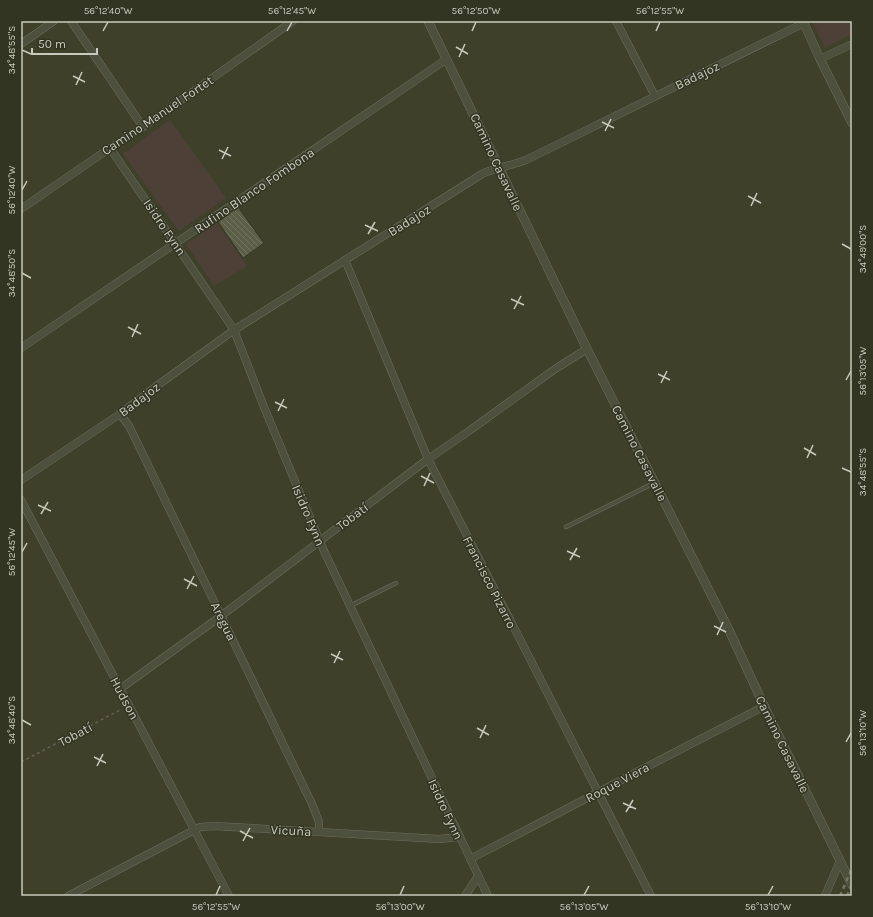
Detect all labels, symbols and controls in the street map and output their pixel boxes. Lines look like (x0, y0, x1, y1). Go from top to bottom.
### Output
text: 56°12'40"W (84, 5, 132, 17)
text: 56°12'45"W (268, 5, 316, 17)
text: 56°12'50"W (452, 5, 500, 17)
text: 56°12'55"W (636, 5, 684, 17)
text: 34°48'55"S (6, 26, 18, 74)
scale bar (32, 30, 97, 56)
text: 50 m (38, 37, 66, 51)
street label: Badajoz (673, 58, 722, 93)
street label: Camino Manuel Fortet (99, 72, 216, 158)
street label: Camino Casavalle (467, 111, 526, 214)
street label: Rufino Blanco Fombona (191, 145, 317, 236)
text: 56°12'40"W (6, 166, 18, 214)
street label: Isidro Fynn (140, 196, 189, 258)
street label: Badajoz (385, 201, 433, 239)
text: 34°49'00"S (857, 225, 869, 273)
text: 34°48'50"S (6, 249, 18, 297)
text: 56°13'05"W (857, 346, 869, 395)
street label: Badajoz (116, 379, 163, 420)
street label: Camino Casavalle (609, 403, 670, 504)
text: 34°48'55"S (857, 448, 869, 496)
street label: Isidro Fynn (289, 482, 328, 548)
street label: Tobatí (333, 499, 371, 533)
text: 56°12'45"W (6, 528, 18, 576)
street label: Francisco Pizarro (460, 533, 519, 631)
street label: Aregua (208, 599, 239, 643)
street label: Hudson (107, 674, 142, 722)
street label: Camino Casavalle (753, 693, 813, 795)
text: 34°48'40"S (6, 696, 18, 744)
text: 56°13'10"W (857, 710, 869, 756)
street label: Tobatí (56, 719, 95, 750)
street label: Roque Viera (583, 759, 652, 806)
street label: Isidro Fynn (425, 777, 466, 842)
street label: Vicuña (270, 822, 312, 839)
text: 56°12'55"W (192, 901, 240, 913)
text: 56°13'00"W (375, 901, 425, 913)
text: 56°13'05"W (560, 901, 609, 913)
text: 56°13'10"W (745, 901, 791, 913)

